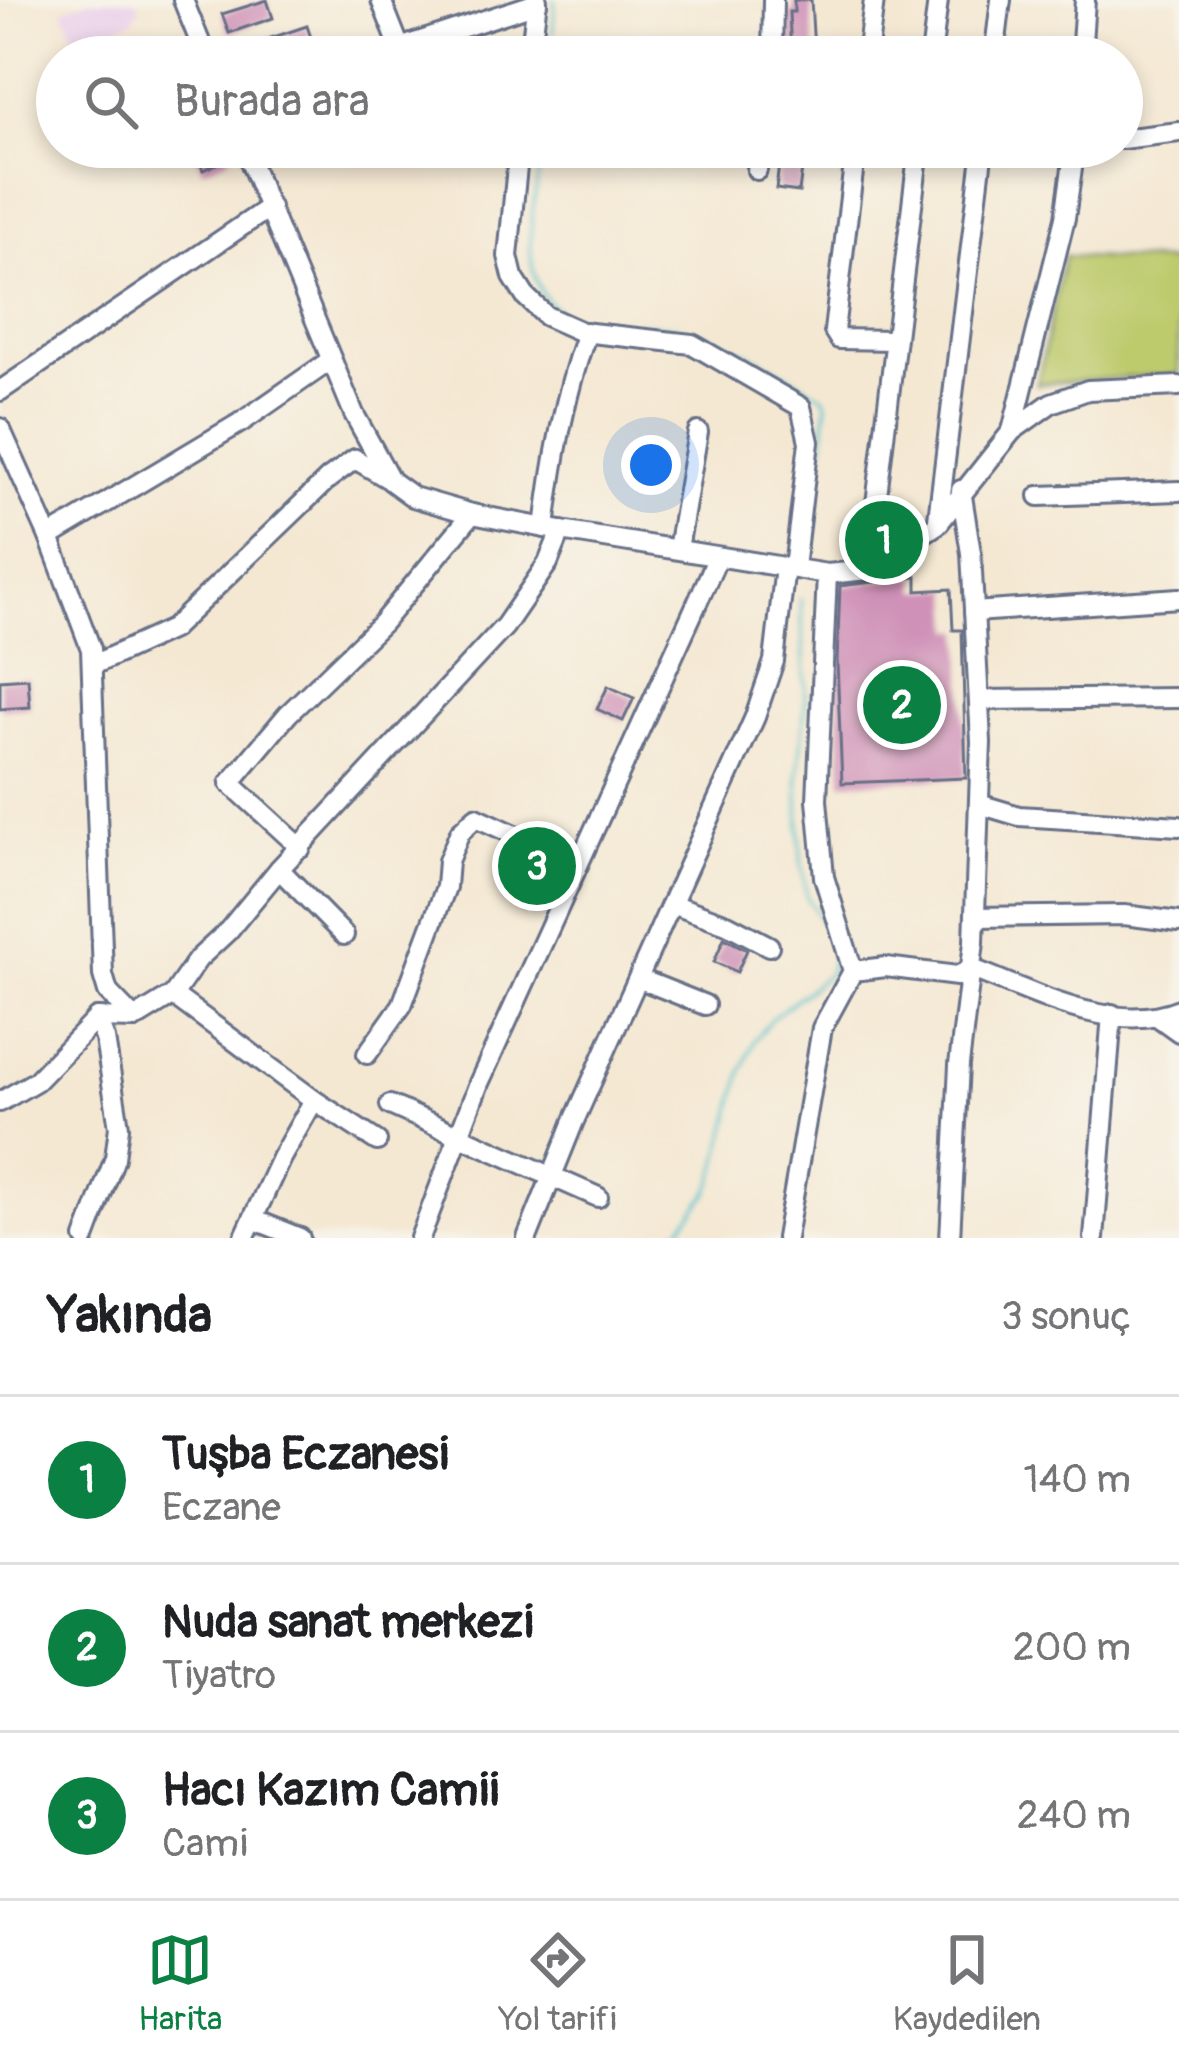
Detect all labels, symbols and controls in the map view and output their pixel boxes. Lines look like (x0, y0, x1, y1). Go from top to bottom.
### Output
search box (36, 36, 1143, 168)
icon: search (78, 69, 144, 135)
text: Burada ara (174, 74, 370, 130)
your location (621, 435, 681, 495)
pin: 1 (845, 495, 923, 585)
pin: 2 (863, 660, 941, 750)
pin: 3 (498, 821, 576, 911)
text: Yakında (48, 1284, 212, 1348)
text: 3 sonuç (1001, 1292, 1131, 1341)
text: Tuşba Eczanesi (162, 1427, 449, 1483)
text: 1 (79, 1455, 95, 1504)
text: 140 m (1023, 1455, 1131, 1504)
text: Eczane (162, 1483, 281, 1532)
text: Nuda sanat merkezi (162, 1595, 533, 1651)
text: 2 (76, 1623, 98, 1672)
text: 200 m (1013, 1623, 1131, 1672)
text: Tiyatro (162, 1651, 276, 1700)
text: Hacı Kazım Camii (162, 1763, 499, 1819)
text: 3 (76, 1791, 98, 1840)
text: 240 m (1017, 1791, 1131, 1840)
text: Cami (162, 1819, 248, 1868)
tab: Harita (138, 1927, 222, 2040)
tab: Yol tarifi (499, 1927, 617, 2040)
tab: Kaydedilen (893, 1927, 1041, 2040)

